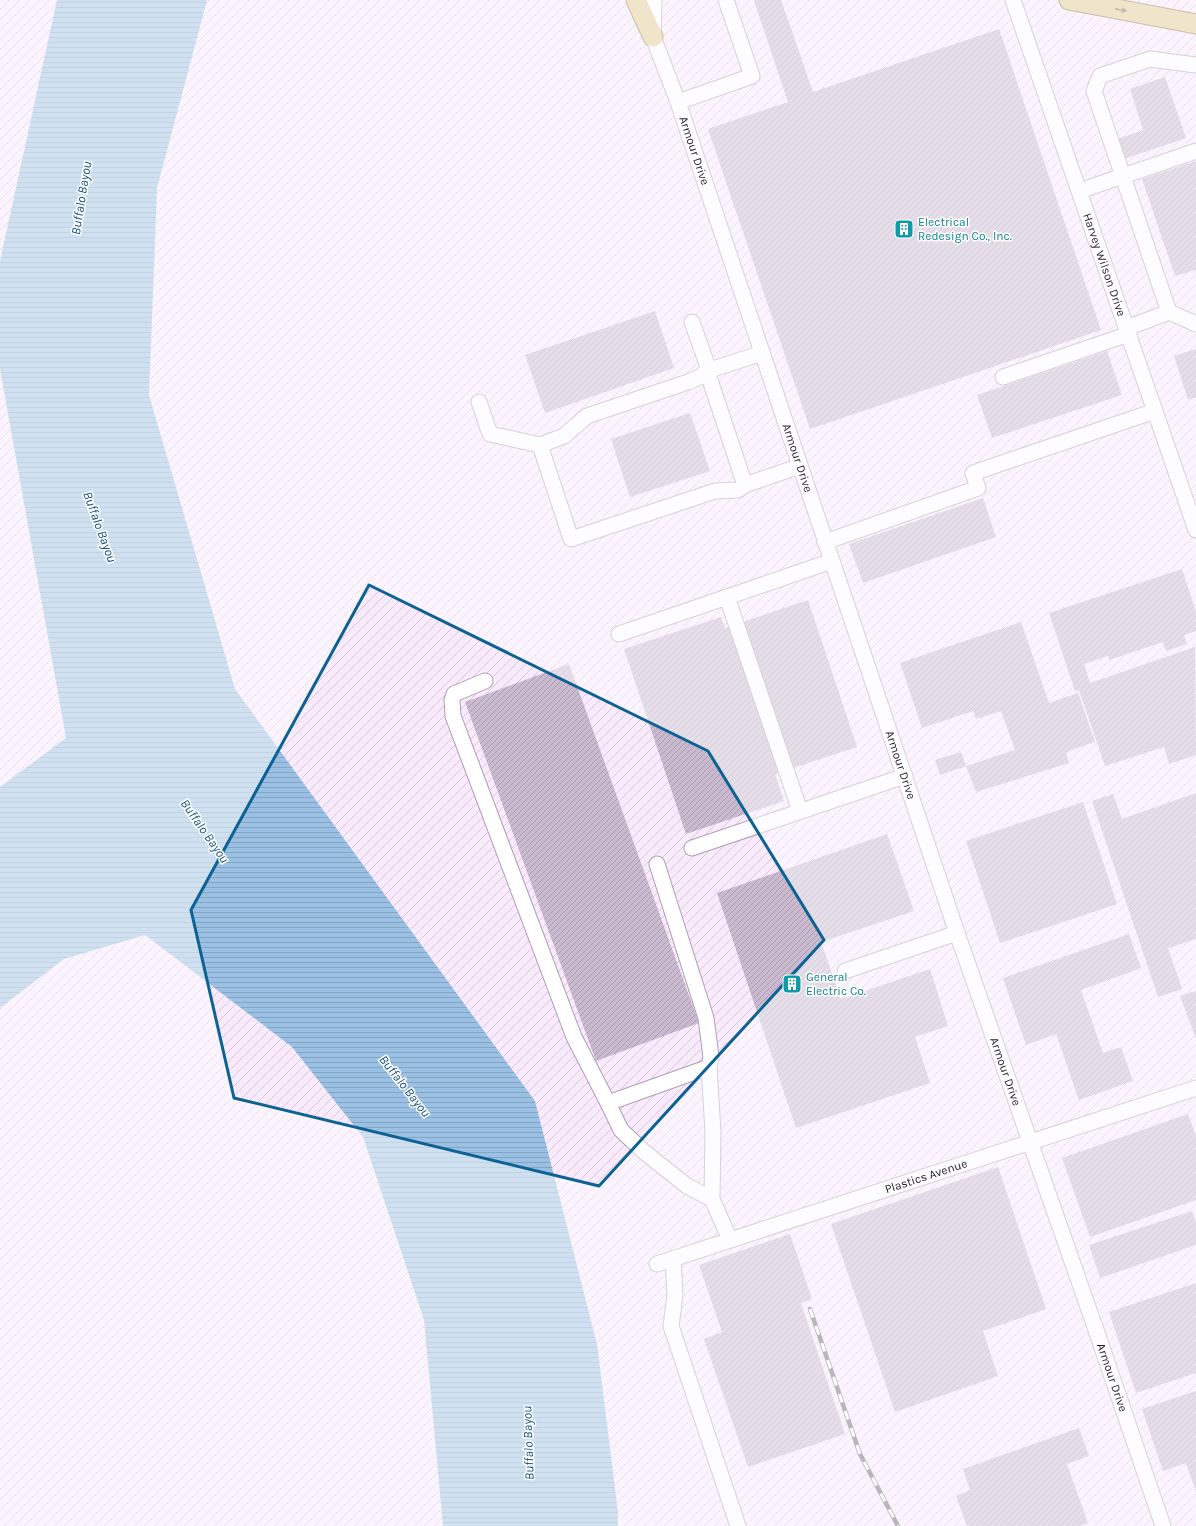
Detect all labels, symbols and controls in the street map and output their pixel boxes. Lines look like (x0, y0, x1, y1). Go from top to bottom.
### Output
one-way arrow (1115, 7, 1127, 13)
street label: Armour Drive (676, 115, 712, 187)
water label: Buffalo Bayou (68, 160, 94, 236)
street label: Harvey Wilson Drive (1080, 211, 1129, 318)
place label: Electrical Redesign Co., Inc. (918, 215, 1012, 243)
building icon: Electrical Redesign Co., Inc. (893, 218, 915, 240)
street label: Armour Drive (779, 422, 815, 494)
water label: Buffalo Bayou (80, 489, 120, 565)
street label: Armour Drive (883, 729, 919, 801)
water label: Buffalo Bayou (178, 796, 232, 866)
place label: General Electric Co. (806, 970, 866, 998)
building icon: General Electric Co. (781, 973, 803, 995)
street label: Armour Drive (987, 1035, 1024, 1108)
water label: Buffalo Bayou (376, 1052, 434, 1120)
street label: Plastics Avenue (883, 1156, 969, 1196)
street label: Armour Drive (1094, 1341, 1130, 1414)
water label: Buffalo Bayou (519, 1406, 537, 1480)

